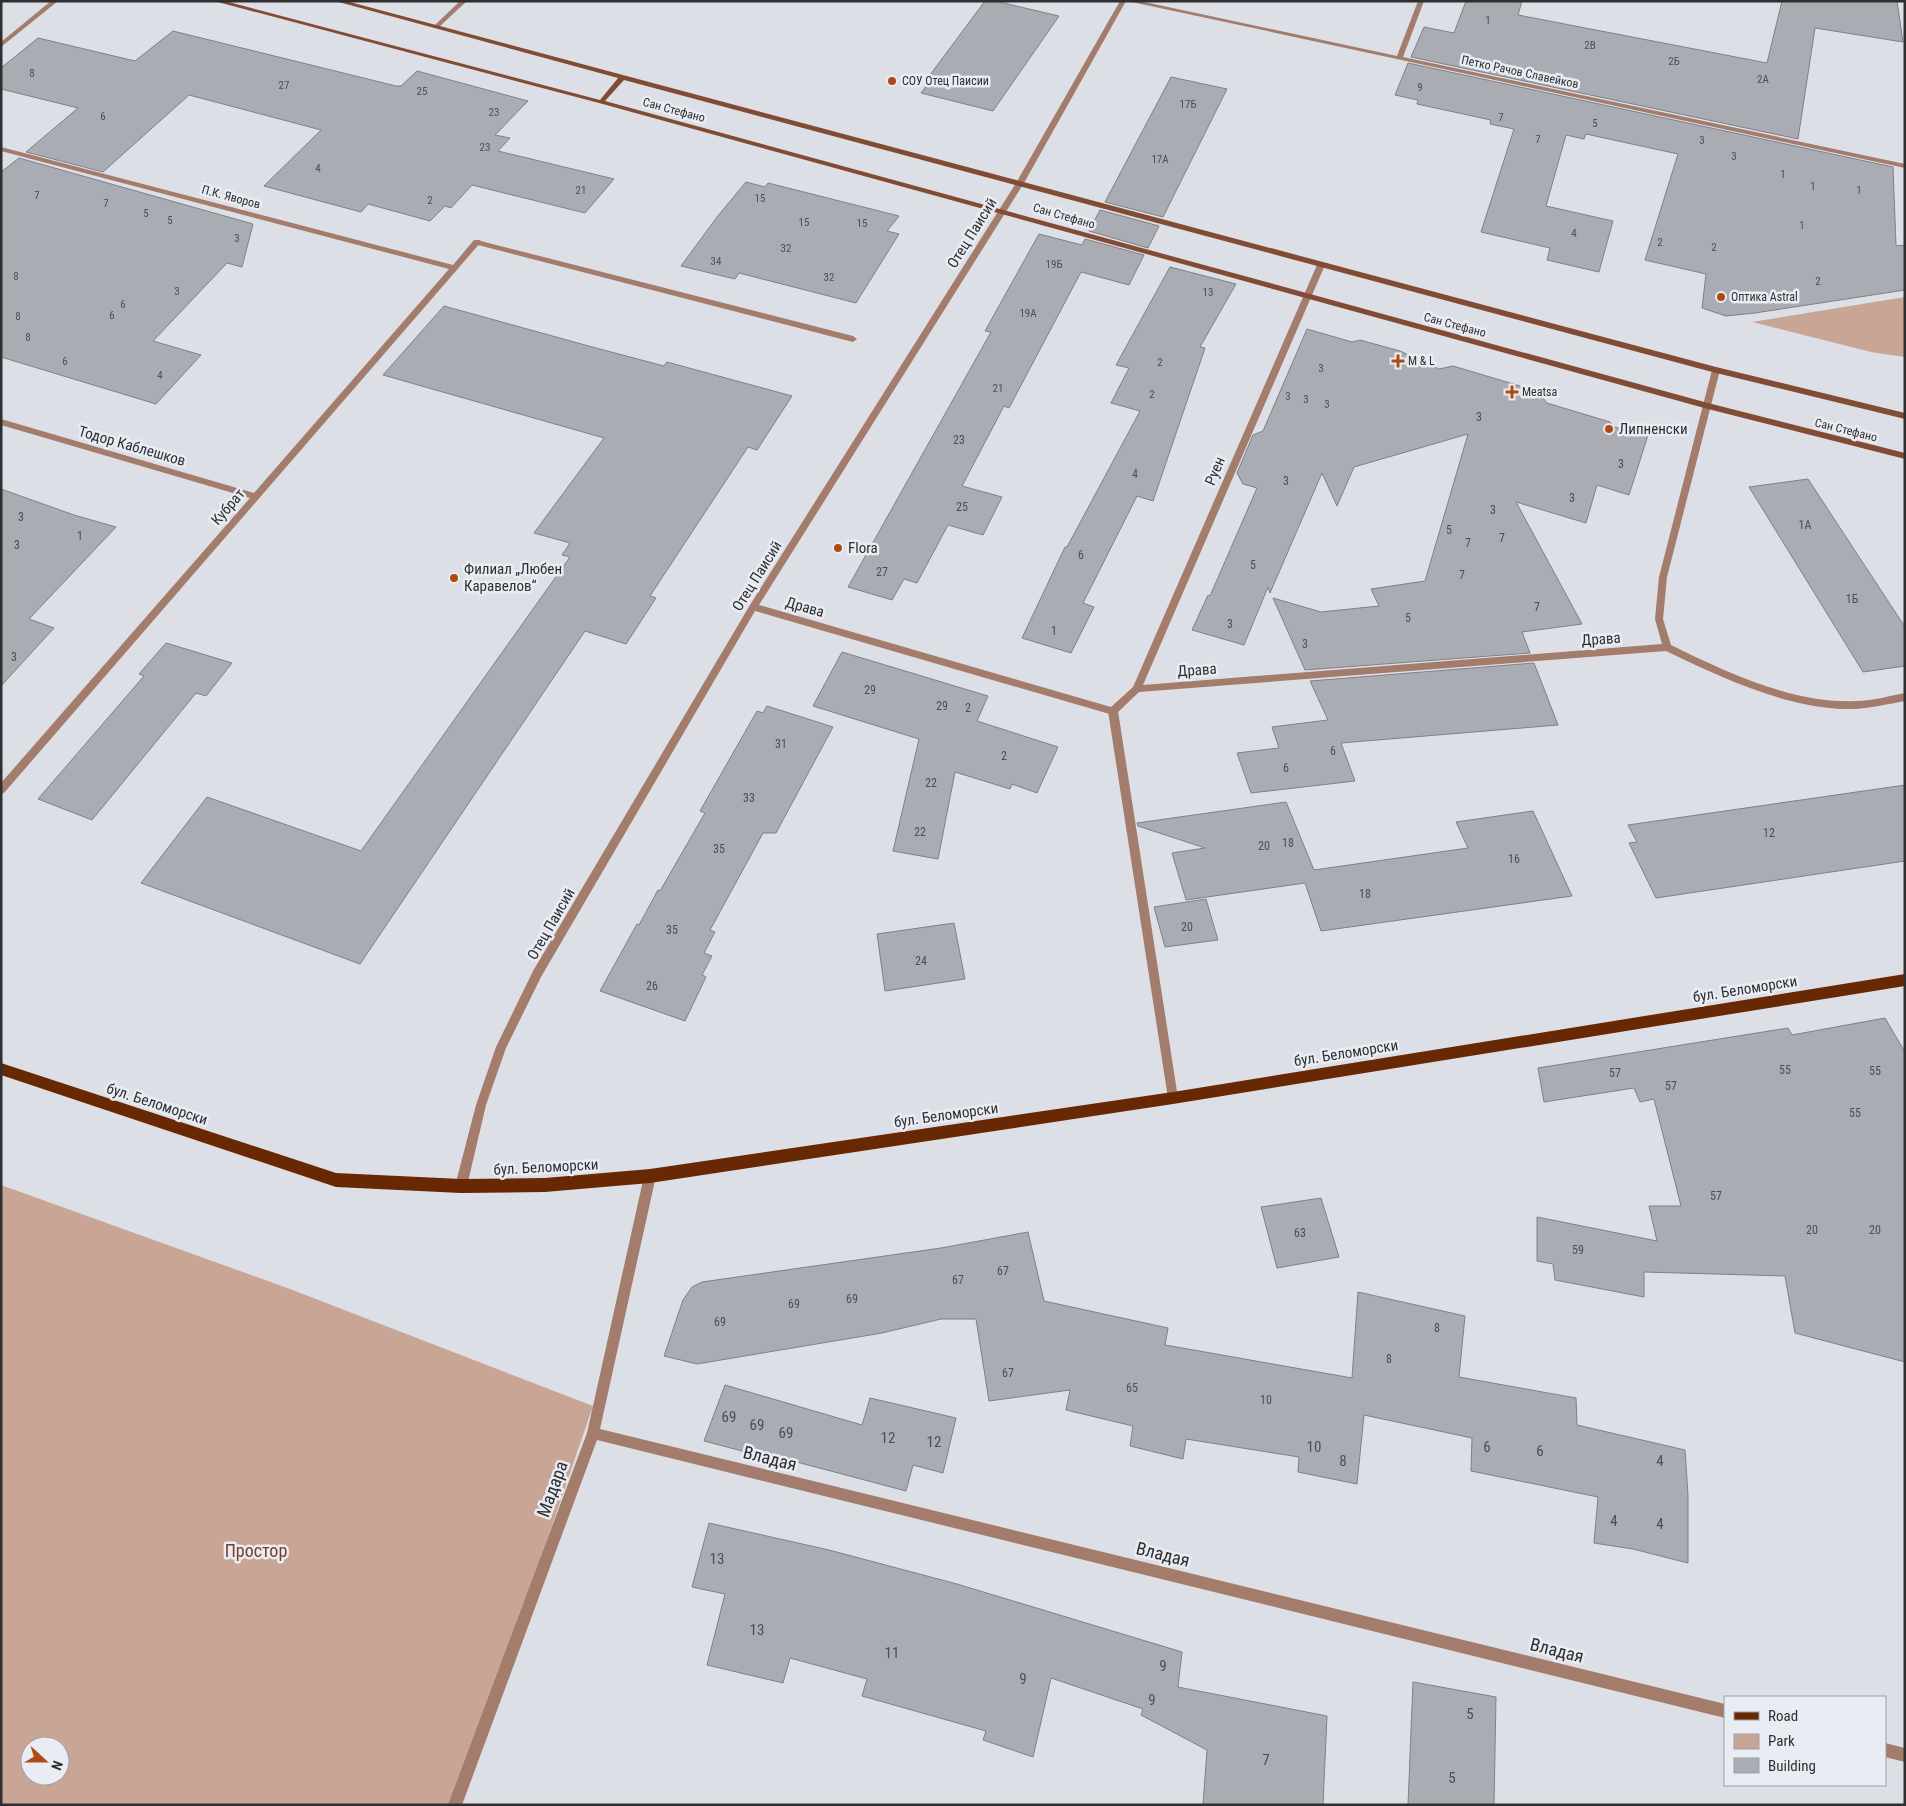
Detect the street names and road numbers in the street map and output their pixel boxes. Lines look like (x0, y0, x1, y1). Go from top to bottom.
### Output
street label: Петко Рачов Славейков (1460, 53, 1580, 91)
street label: Сан Стефано (641, 95, 707, 125)
street label: П.К. Яворов (200, 182, 262, 212)
street label: Отец Паисий (943, 195, 1001, 271)
street label: Сан Стефано (1031, 200, 1097, 232)
street label: Сан Стефано (1422, 310, 1488, 340)
street label: Сан Стефано (1813, 415, 1879, 445)
street label: Тодор Каблешков (76, 422, 188, 470)
street label: Руен (1201, 454, 1229, 488)
street label: Кубрат (207, 485, 249, 529)
street label: Отец Паисий (728, 538, 786, 614)
street label: Драва (784, 593, 826, 621)
street label: Драва (1581, 629, 1621, 649)
street label: Драва (1177, 660, 1217, 680)
street label: Отец Паисий (523, 885, 579, 963)
street label: бул. Беломорски (1692, 972, 1798, 1006)
street label: бул. Беломорски (1293, 1036, 1399, 1070)
street label: бул. Беломорски (104, 1079, 210, 1129)
street label: бул. Беломорски (893, 1099, 999, 1131)
street label: бул. Беломорски (493, 1155, 599, 1179)
street label: Владая (741, 1441, 799, 1475)
street label: Мадара (532, 1458, 572, 1520)
street label: Владая (1134, 1537, 1192, 1571)
street label: Владая (1528, 1633, 1586, 1667)

